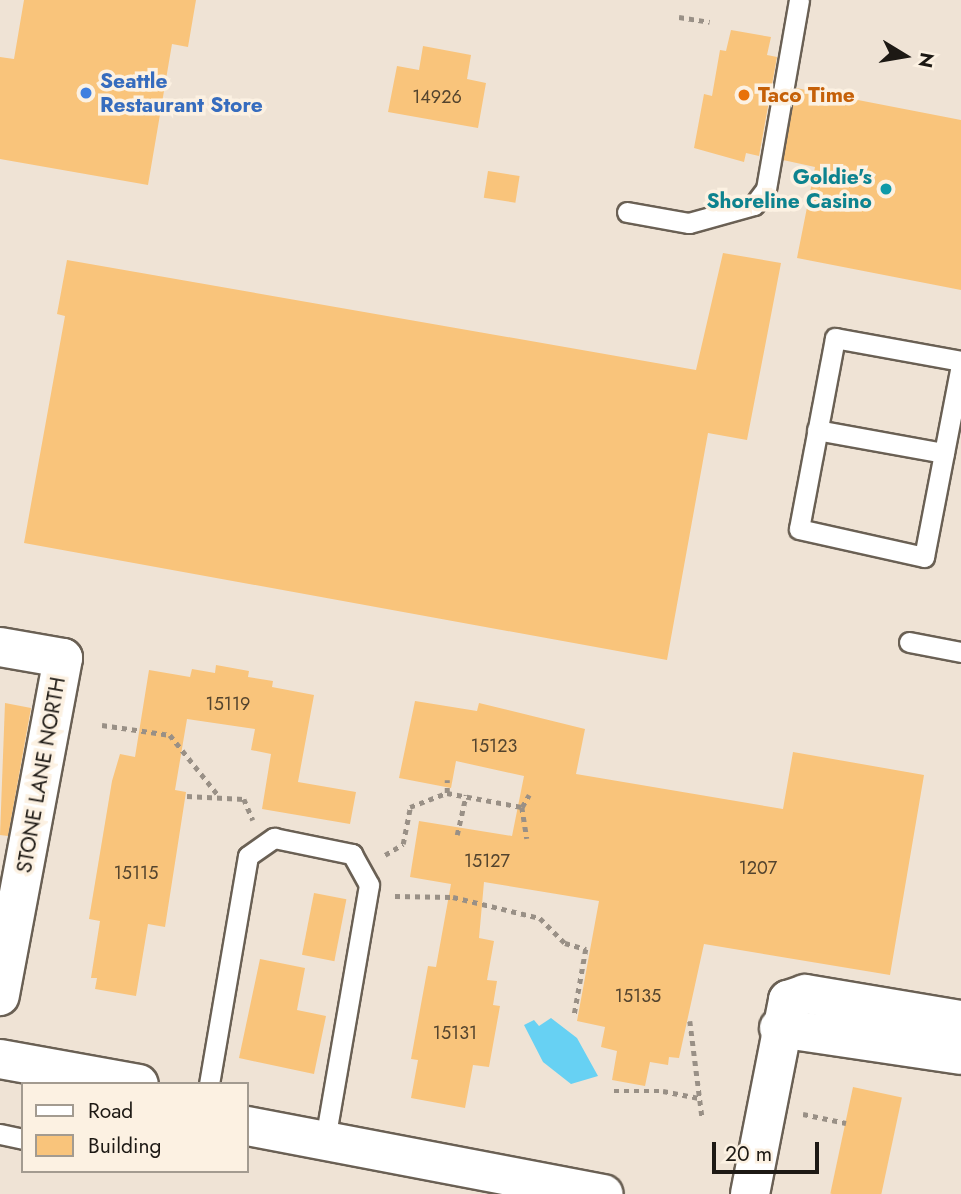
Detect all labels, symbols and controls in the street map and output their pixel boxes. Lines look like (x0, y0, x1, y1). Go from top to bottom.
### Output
north arrow (870, 21, 940, 91)
text: N (911, 50, 941, 70)
place label: Seattle Restaurant Store (100, 68, 263, 118)
place label: Taco Time (758, 82, 855, 108)
marker: Seattle Restaurant Store (78, 85, 94, 101)
house number: 14926 (412, 86, 462, 108)
marker: Taco Time (736, 87, 752, 103)
place label: Goldie's Shoreline Casino (706, 164, 872, 214)
marker: Goldie's Shoreline Casino (878, 181, 894, 197)
street label: STONE LANE NORTH (11, 675, 71, 875)
house number: 15119 (206, 693, 250, 715)
house number: 15123 (471, 735, 517, 757)
house number: 15127 (464, 850, 510, 872)
house number: 1207 (739, 857, 777, 879)
house number: 15115 (114, 862, 158, 884)
house number: 15135 (615, 985, 661, 1007)
house number: 15131 (433, 1022, 477, 1044)
legend (21, 1082, 248, 1173)
text: Road (88, 1096, 133, 1126)
scale bar (716, 1128, 823, 1172)
text: Building (88, 1131, 161, 1161)
text: 20 m (725, 1139, 772, 1169)

